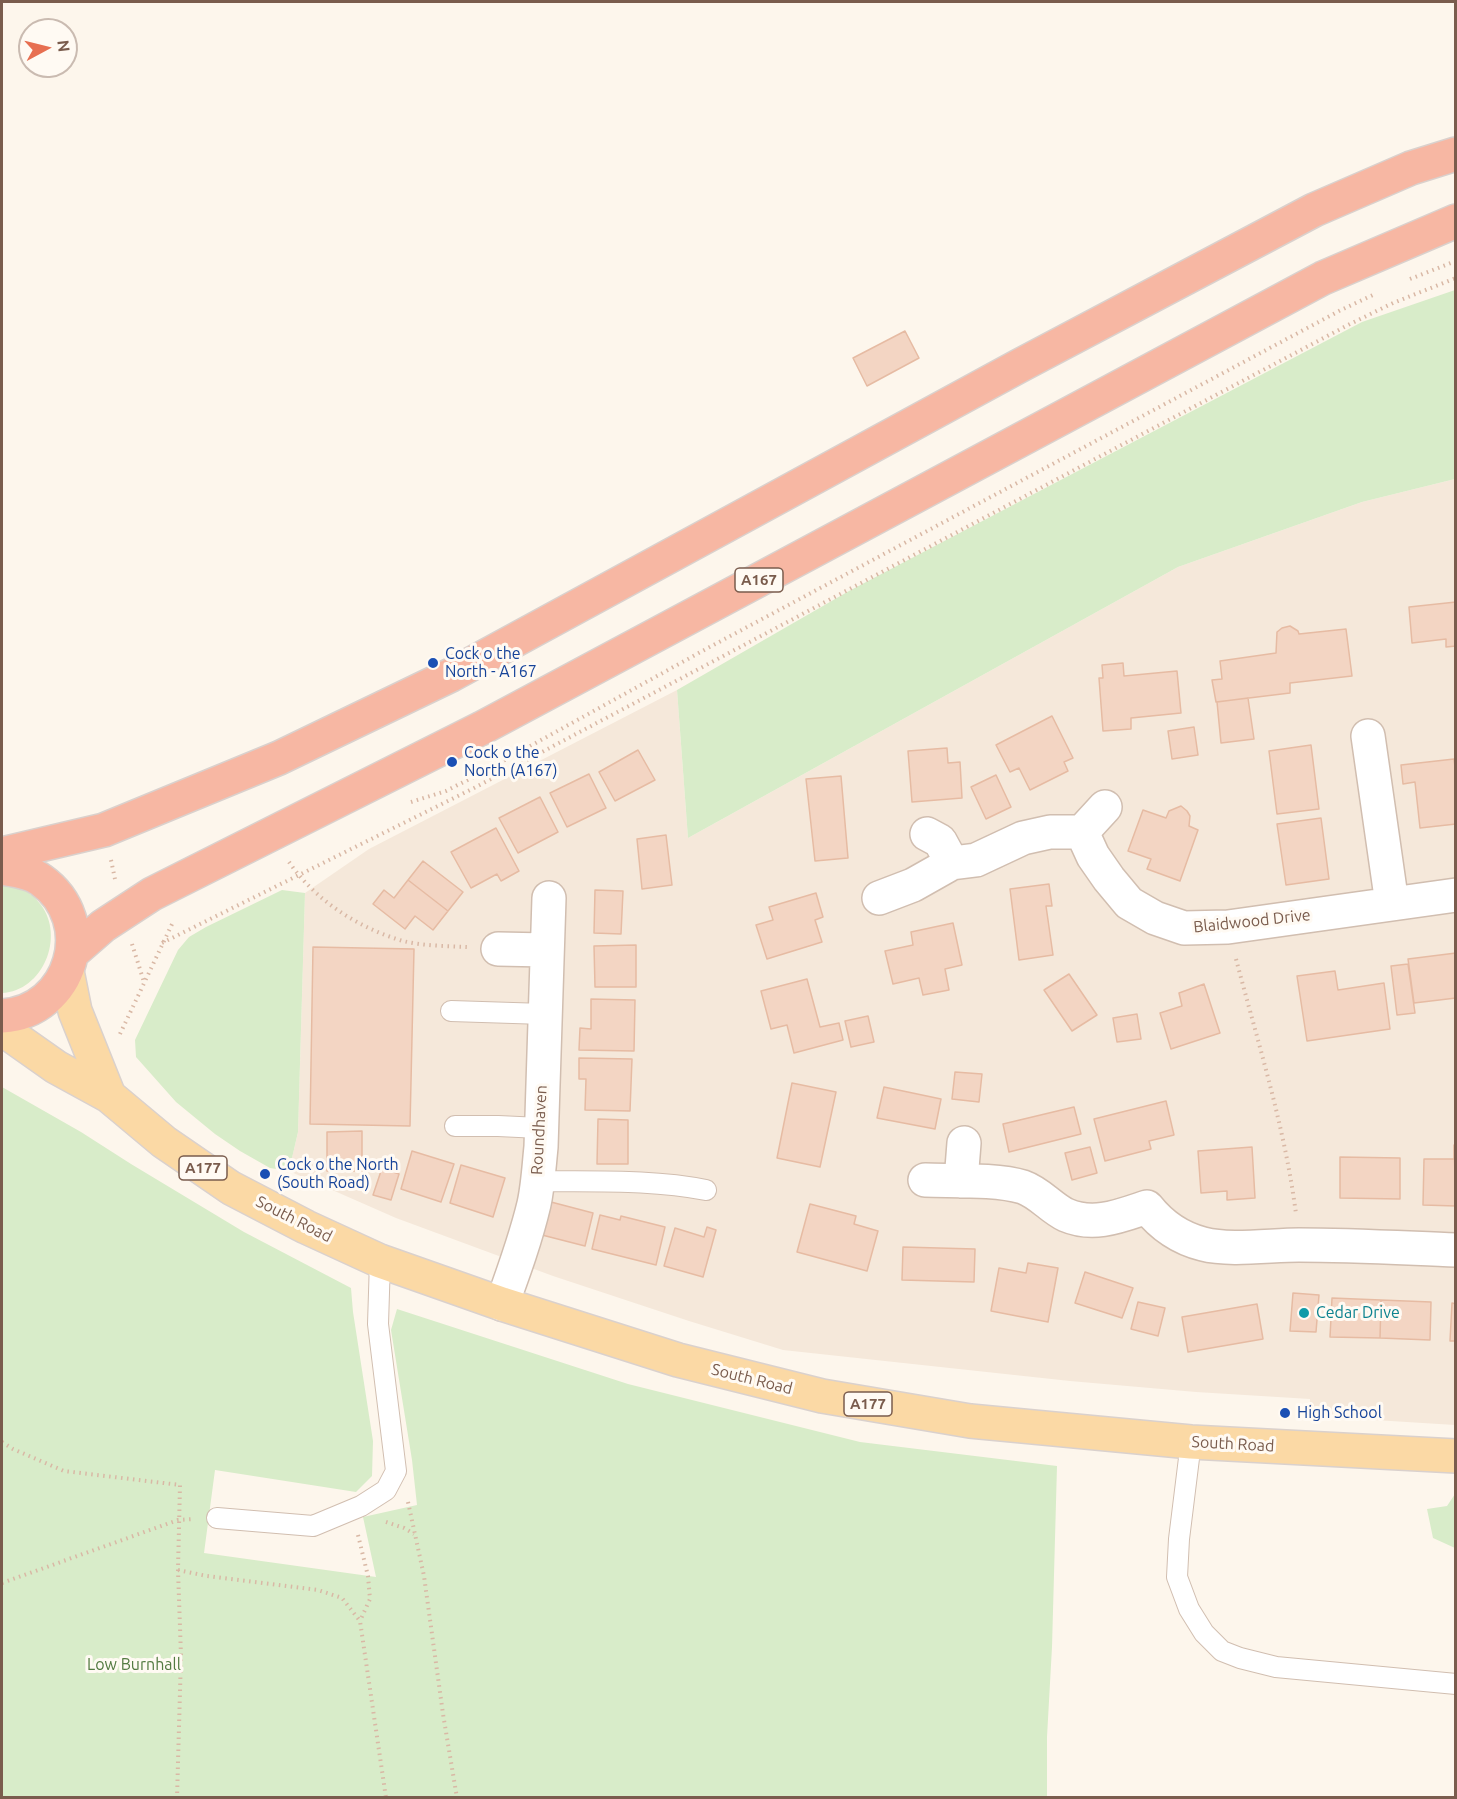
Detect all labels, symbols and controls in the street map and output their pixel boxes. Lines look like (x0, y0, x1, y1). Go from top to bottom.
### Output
north arrow (18, 18, 78, 78)
text: N (54, 39, 74, 53)
road number: A167 (735, 568, 783, 592)
place label: Cock o the North - A167 (445, 644, 537, 682)
marker: Cock o the North - A167 (426, 656, 440, 670)
place label: Cock o the North (A167) (464, 743, 557, 781)
marker: Cock o the North (A167) (445, 755, 459, 769)
street label: Blaidwood Drive (1192, 905, 1312, 937)
street label: Roundhaven (527, 1085, 551, 1175)
place label: Cock o the North (South Road) (277, 1155, 399, 1193)
road number: A177 (179, 1156, 227, 1180)
marker: Cock o the North (South Road) (258, 1167, 272, 1181)
street label: South Road (253, 1192, 335, 1246)
place label: Cedar Drive (1316, 1303, 1400, 1323)
marker: Cedar Drive (1297, 1306, 1311, 1320)
street label: South Road (709, 1360, 795, 1398)
road number: A177 (844, 1392, 892, 1416)
place label: High School (1297, 1403, 1382, 1423)
marker: High School (1278, 1406, 1292, 1420)
street label: South Road (1191, 1432, 1275, 1456)
park label: Low Burnhall (87, 1655, 181, 1675)

